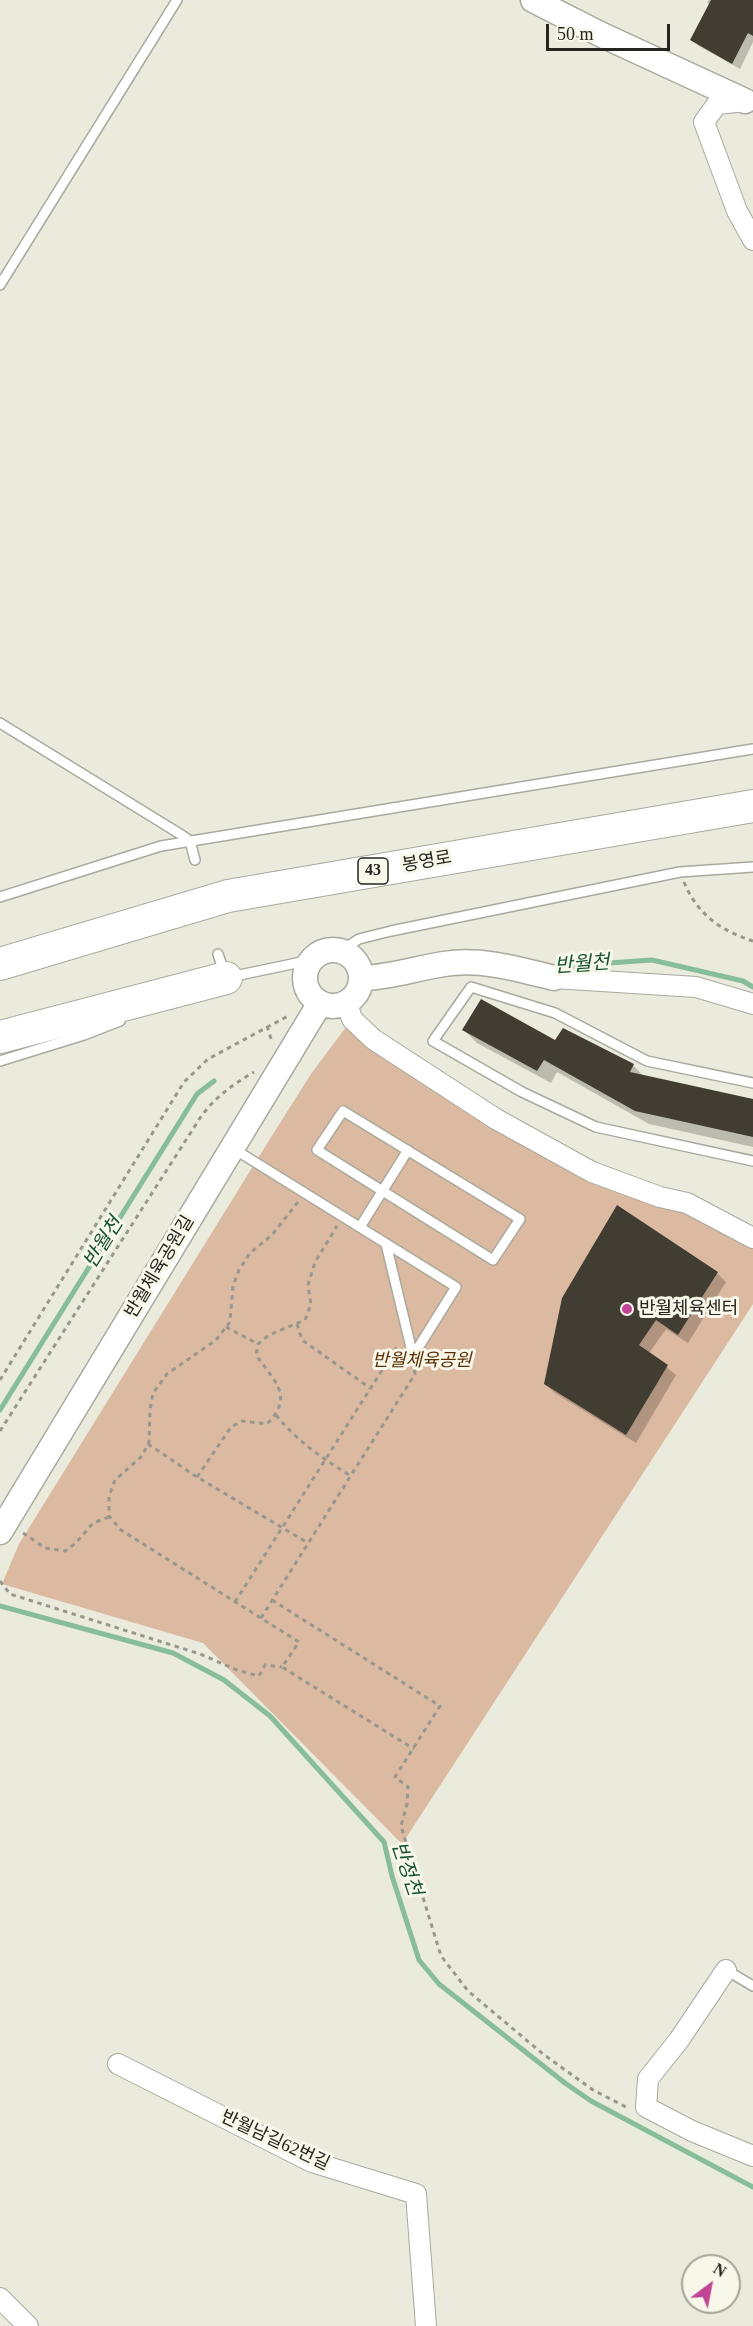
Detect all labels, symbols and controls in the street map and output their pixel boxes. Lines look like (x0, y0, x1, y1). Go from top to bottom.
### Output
scale bar (549, 12, 674, 50)
text: 50 m (557, 24, 594, 44)
street label: 봉영로 (401, 847, 453, 877)
road number: 43 (358, 858, 388, 884)
water label: 반월천 (554, 951, 610, 979)
street label: 반월체육공원길 (121, 1212, 199, 1322)
water label: 반월천 (79, 1213, 129, 1273)
place label: 반월체육센터 (639, 1298, 738, 1320)
marker: 반월체육센터 (620, 1302, 634, 1316)
park label: 반월체육공원 (372, 1350, 472, 1372)
water label: 반정천 (386, 1839, 426, 1899)
street label: 반월남길62번길 (217, 2106, 333, 2176)
north arrow (681, 2254, 741, 2314)
text: N (710, 2260, 729, 2280)

